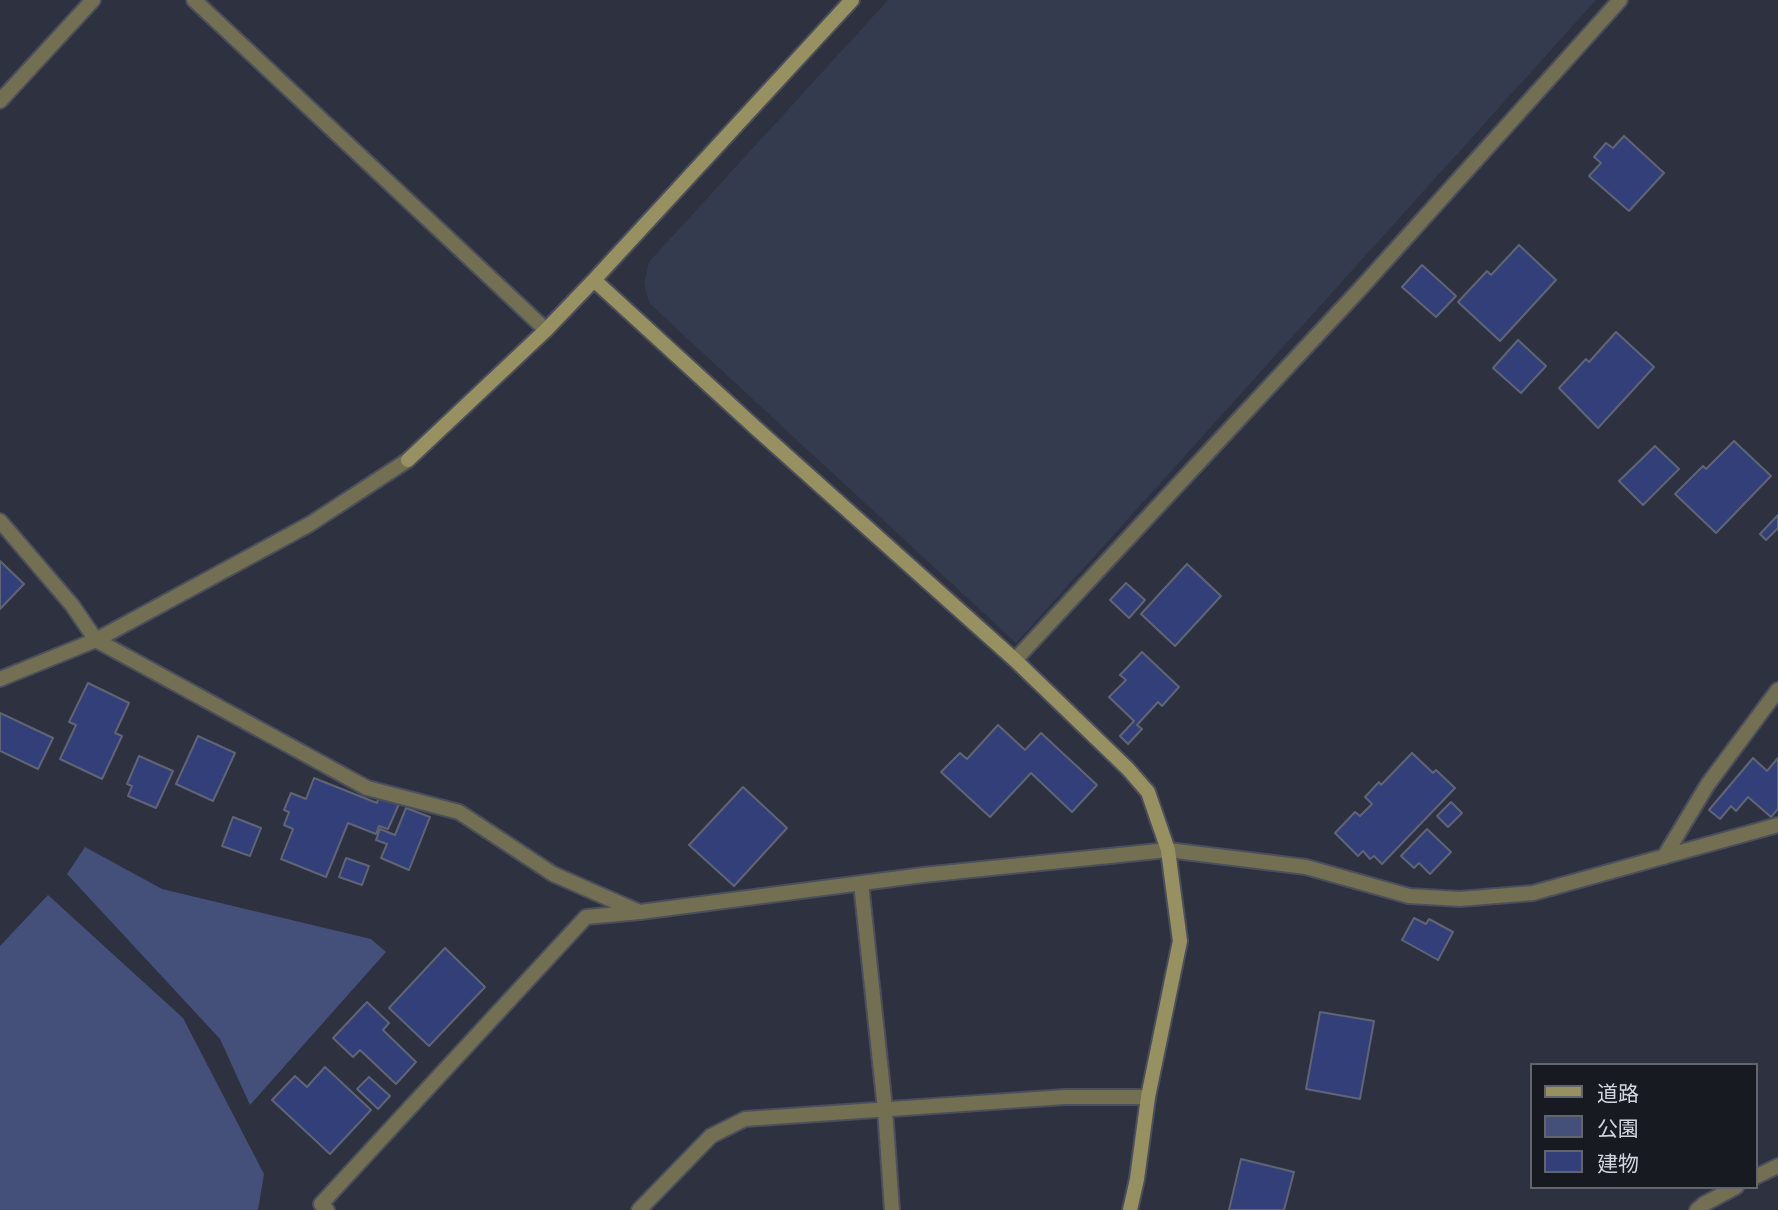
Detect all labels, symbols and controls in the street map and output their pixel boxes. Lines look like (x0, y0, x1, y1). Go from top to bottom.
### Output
legend (1530, 1063, 1757, 1189)
text: 道路 (1597, 1081, 1639, 1107)
text: 公園 (1597, 1116, 1639, 1142)
text: 建物 (1597, 1151, 1639, 1177)

